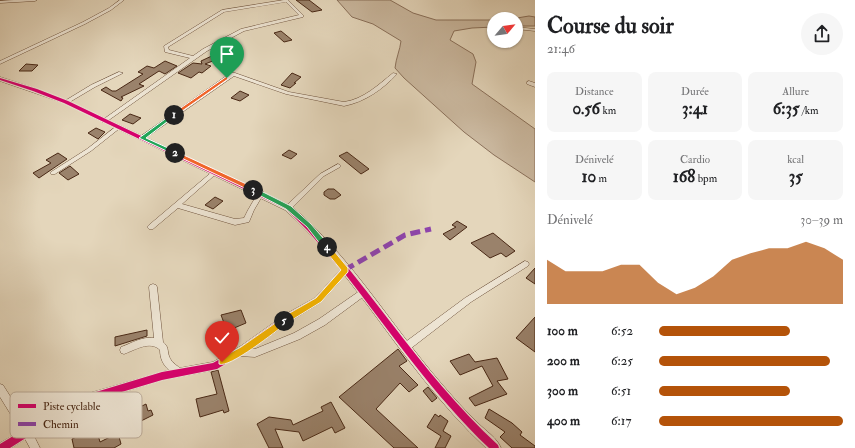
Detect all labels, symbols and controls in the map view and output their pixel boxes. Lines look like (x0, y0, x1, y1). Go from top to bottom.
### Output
north arrow (487, 12, 523, 48)
map controls (487, 12, 523, 48)
text: Course du soir (547, 12, 674, 40)
button: share (801, 13, 843, 55)
pin (210, 37, 244, 78)
text: 21:46 (547, 41, 575, 57)
icon: arrive (216, 43, 238, 65)
text: Distance (575, 85, 614, 98)
text: Durée (681, 85, 709, 98)
text: Allure (782, 85, 809, 98)
text: 0.56 (572, 98, 600, 119)
text: 3:41 (682, 98, 708, 119)
text: 6:35 (773, 98, 800, 119)
text: km (600, 104, 616, 117)
text: /km (800, 104, 819, 117)
pin: 1 (164, 105, 184, 125)
text: 1 (172, 108, 176, 121)
pin: 2 (165, 143, 185, 163)
text: 2 (172, 146, 178, 159)
text: Dénivelé (575, 153, 614, 166)
text: Cardio (680, 153, 710, 166)
text: kcal (787, 153, 804, 166)
text: 10 (582, 166, 596, 187)
text: 168 (673, 166, 695, 187)
text: 35 (789, 166, 803, 187)
text: m (596, 172, 607, 185)
text: bpm (695, 172, 717, 185)
pin: 3 (243, 180, 263, 200)
text: 3 (251, 183, 255, 196)
text: Dénivelé (547, 212, 593, 228)
text: 30–39 m (800, 212, 843, 228)
pin: 4 (317, 237, 337, 257)
text: 4 (324, 240, 330, 253)
pin: 5 (274, 311, 294, 331)
text: 5 (282, 314, 286, 327)
pin (205, 321, 239, 362)
text: 100 m (547, 323, 578, 339)
text: 6:52 (611, 323, 633, 339)
icon: check (211, 327, 233, 349)
text: 200 m (547, 353, 580, 369)
text: 6:25 (611, 353, 633, 369)
text: 300 m (547, 383, 578, 399)
text: 6:51 (611, 383, 631, 399)
legend (10, 392, 142, 438)
text: Piste cyclable (43, 400, 101, 414)
text: 400 m (547, 413, 580, 429)
text: 6:17 (611, 413, 631, 429)
text: Chemin (43, 418, 79, 431)

